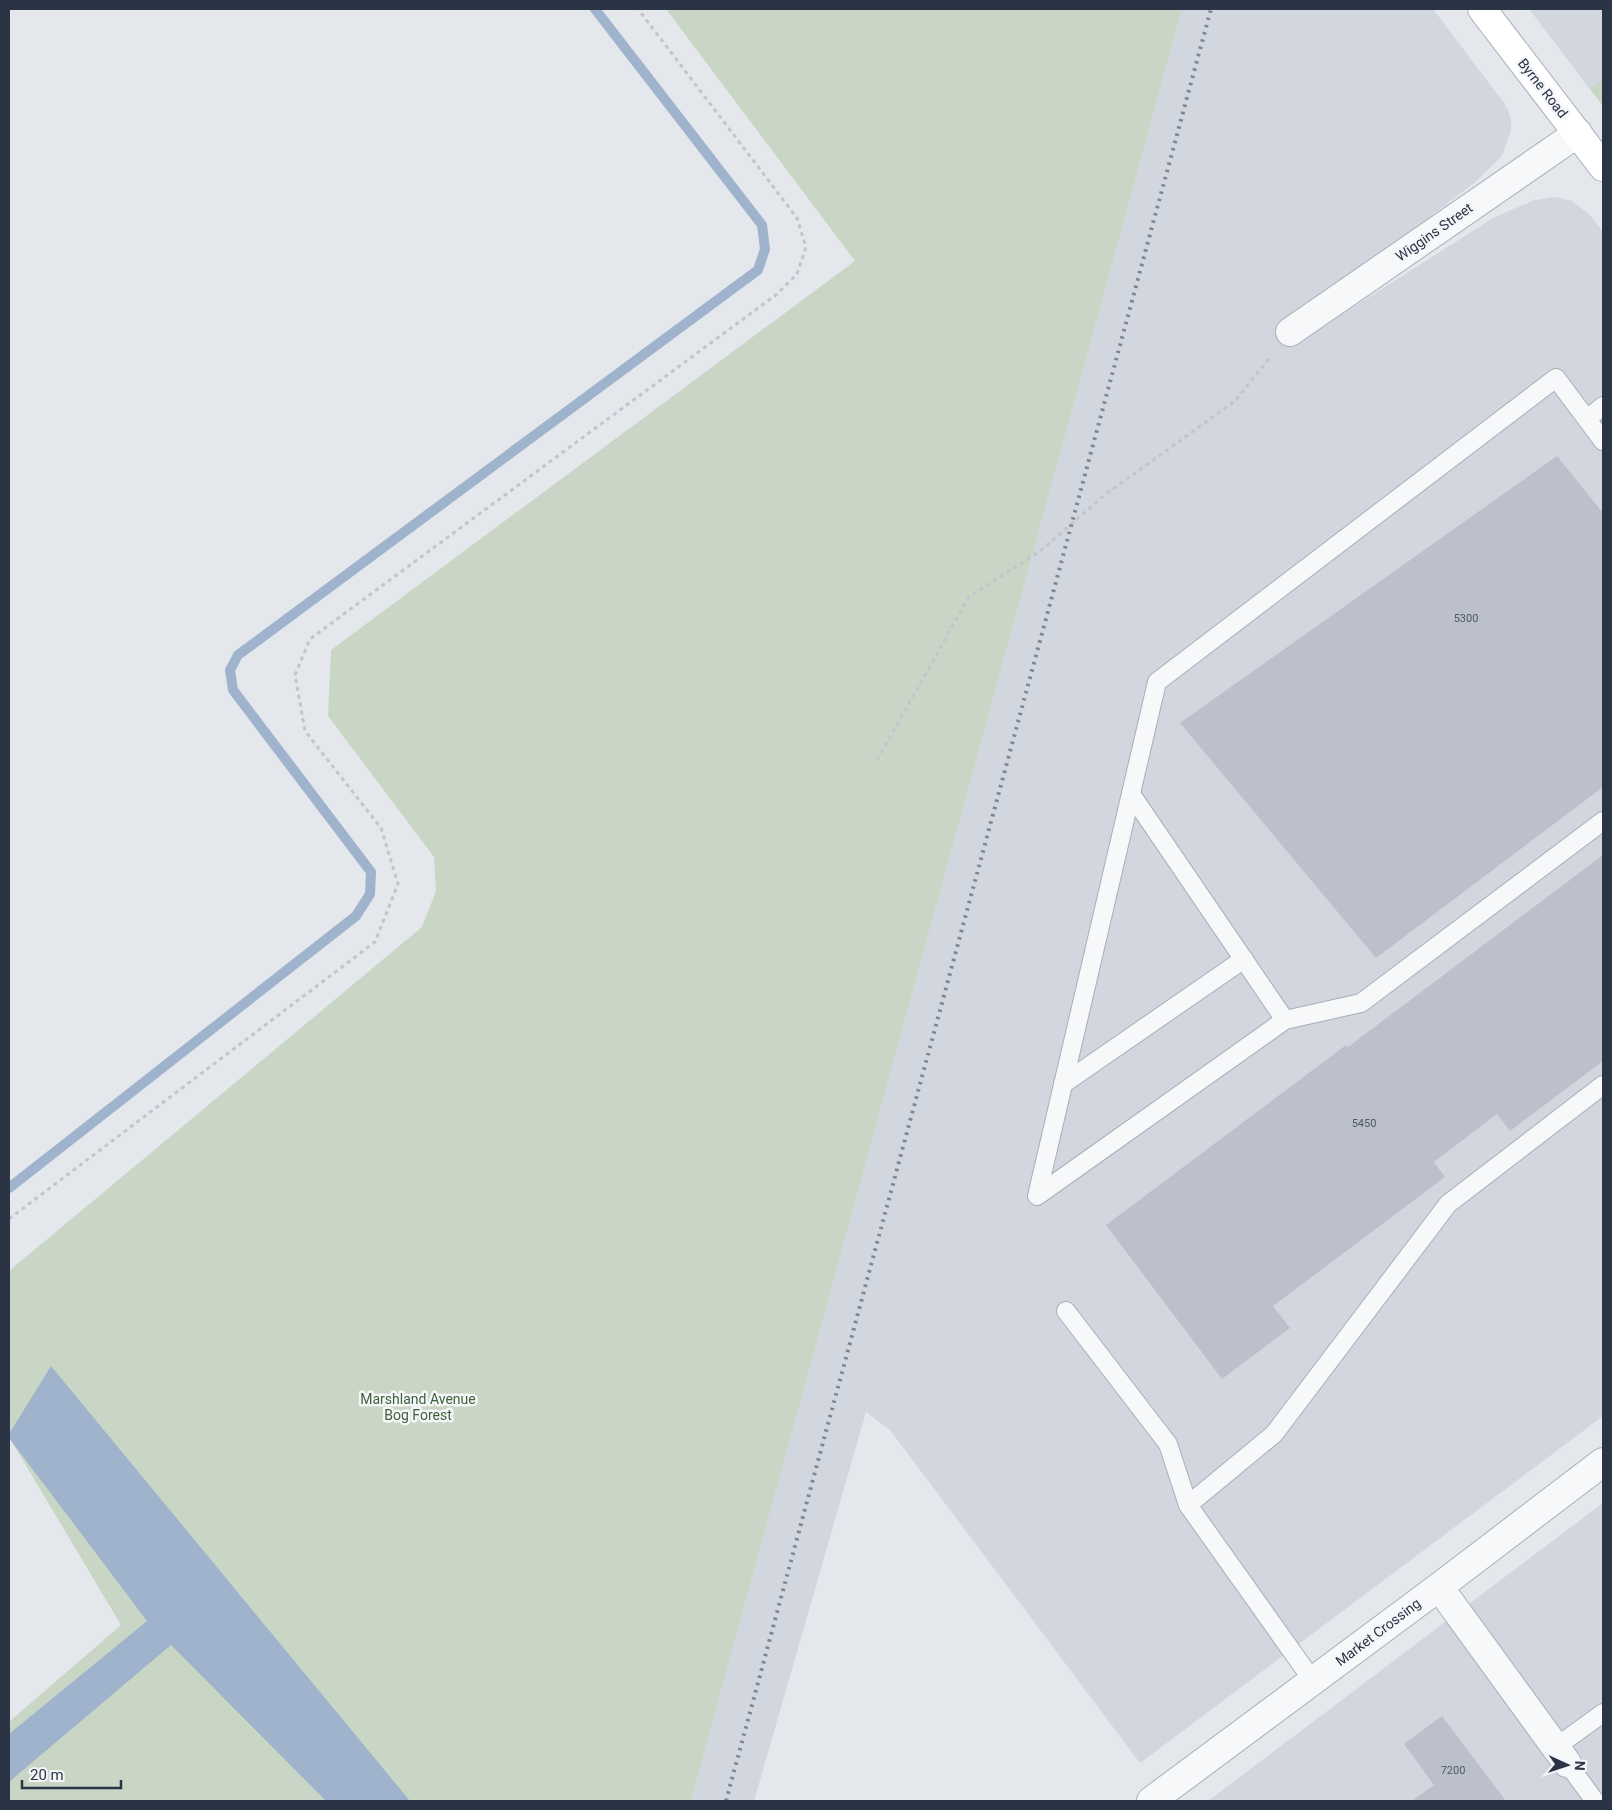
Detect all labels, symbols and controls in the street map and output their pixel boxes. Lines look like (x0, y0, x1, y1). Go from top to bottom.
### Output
street label: Byrne Road (1515, 55, 1571, 121)
street label: Wiggins Street (1392, 199, 1476, 264)
house number: 5300 (1454, 612, 1478, 625)
house number: 5450 (1352, 1117, 1376, 1130)
park label: Marshland Avenue Bog Forest (360, 1391, 476, 1423)
street label: Market Crossing (1332, 1595, 1424, 1669)
north arrow (1542, 1740, 1592, 1790)
scale bar (22, 1758, 121, 1790)
text: N (1572, 1760, 1588, 1771)
house number: 7200 (1441, 1764, 1465, 1777)
text: 20 m (30, 1766, 64, 1784)

